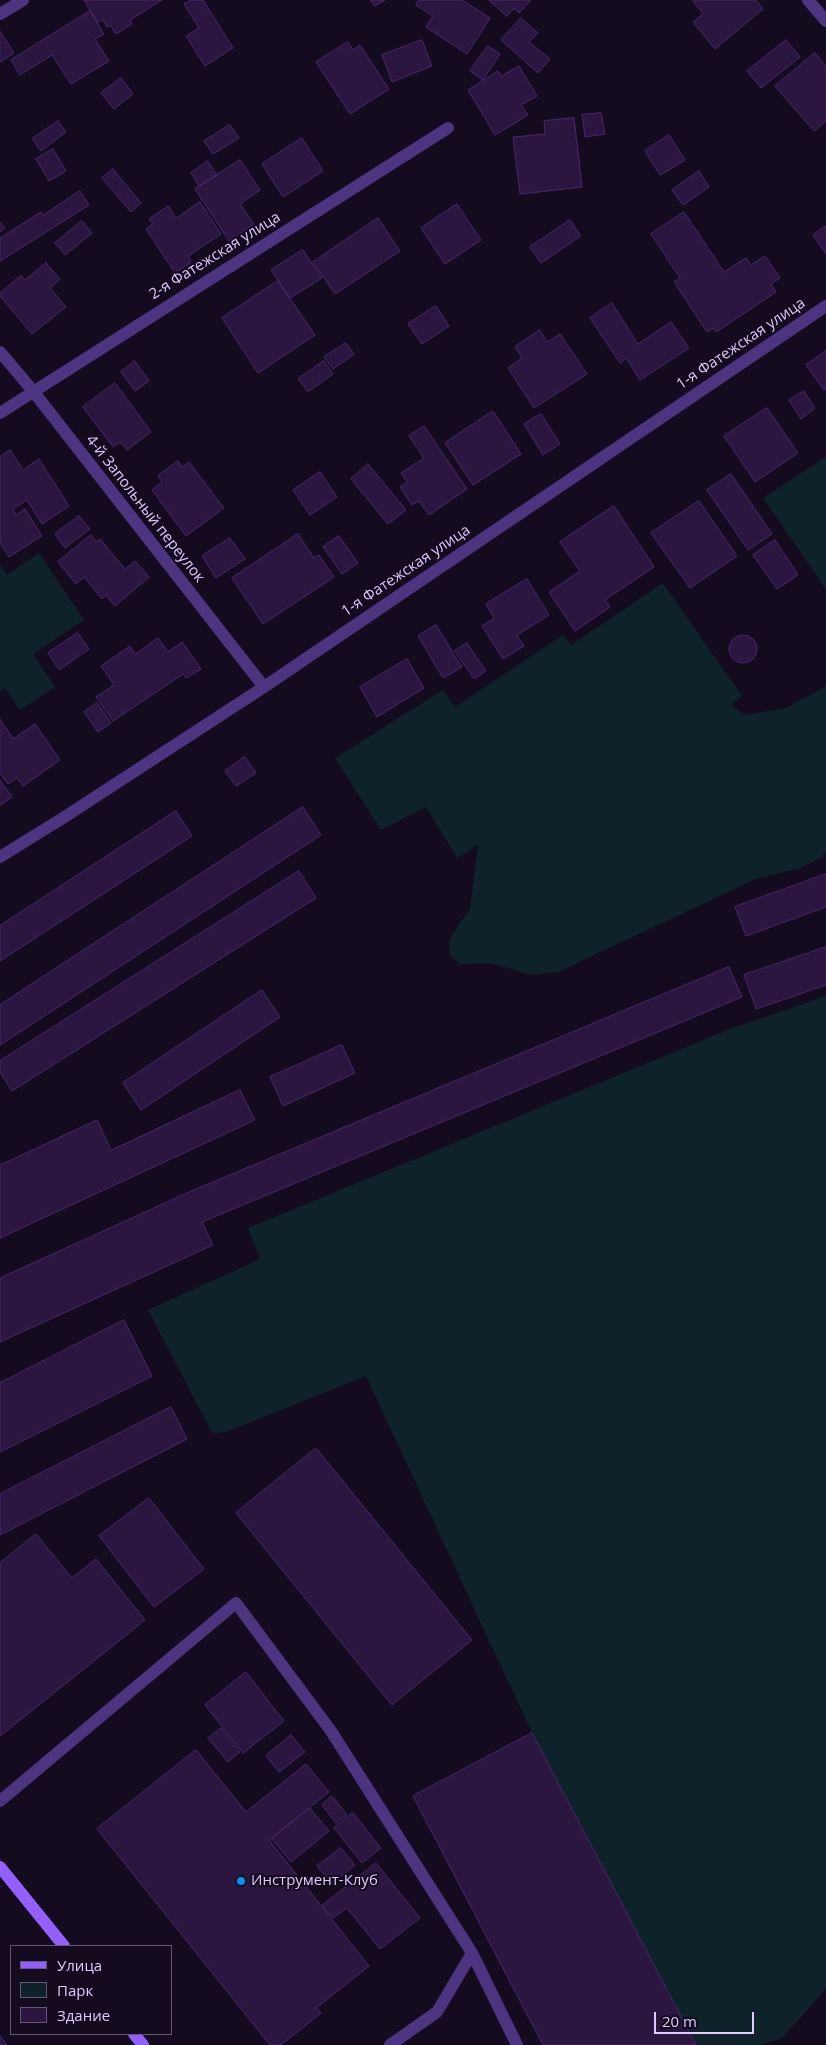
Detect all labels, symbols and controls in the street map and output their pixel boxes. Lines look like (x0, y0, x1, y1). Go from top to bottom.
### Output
street label: 2-я Фатежская улица (146, 208, 284, 304)
street label: 1-я Фатежская улица (673, 294, 809, 394)
street label: 4-й Запольный переулок (82, 432, 208, 586)
street label: 1-я Фатежская улица (338, 521, 474, 621)
place label: Инструмент-Клуб (251, 1872, 378, 1890)
marker: Инструмент-Клуб (235, 1875, 247, 1887)
legend (10, 1945, 172, 2035)
text: Улица (57, 1955, 102, 1975)
text: Парк (57, 1980, 93, 2000)
scale bar (656, 2002, 756, 2034)
text: Здание (57, 2005, 110, 2025)
text: 20 m (662, 2011, 697, 2031)

